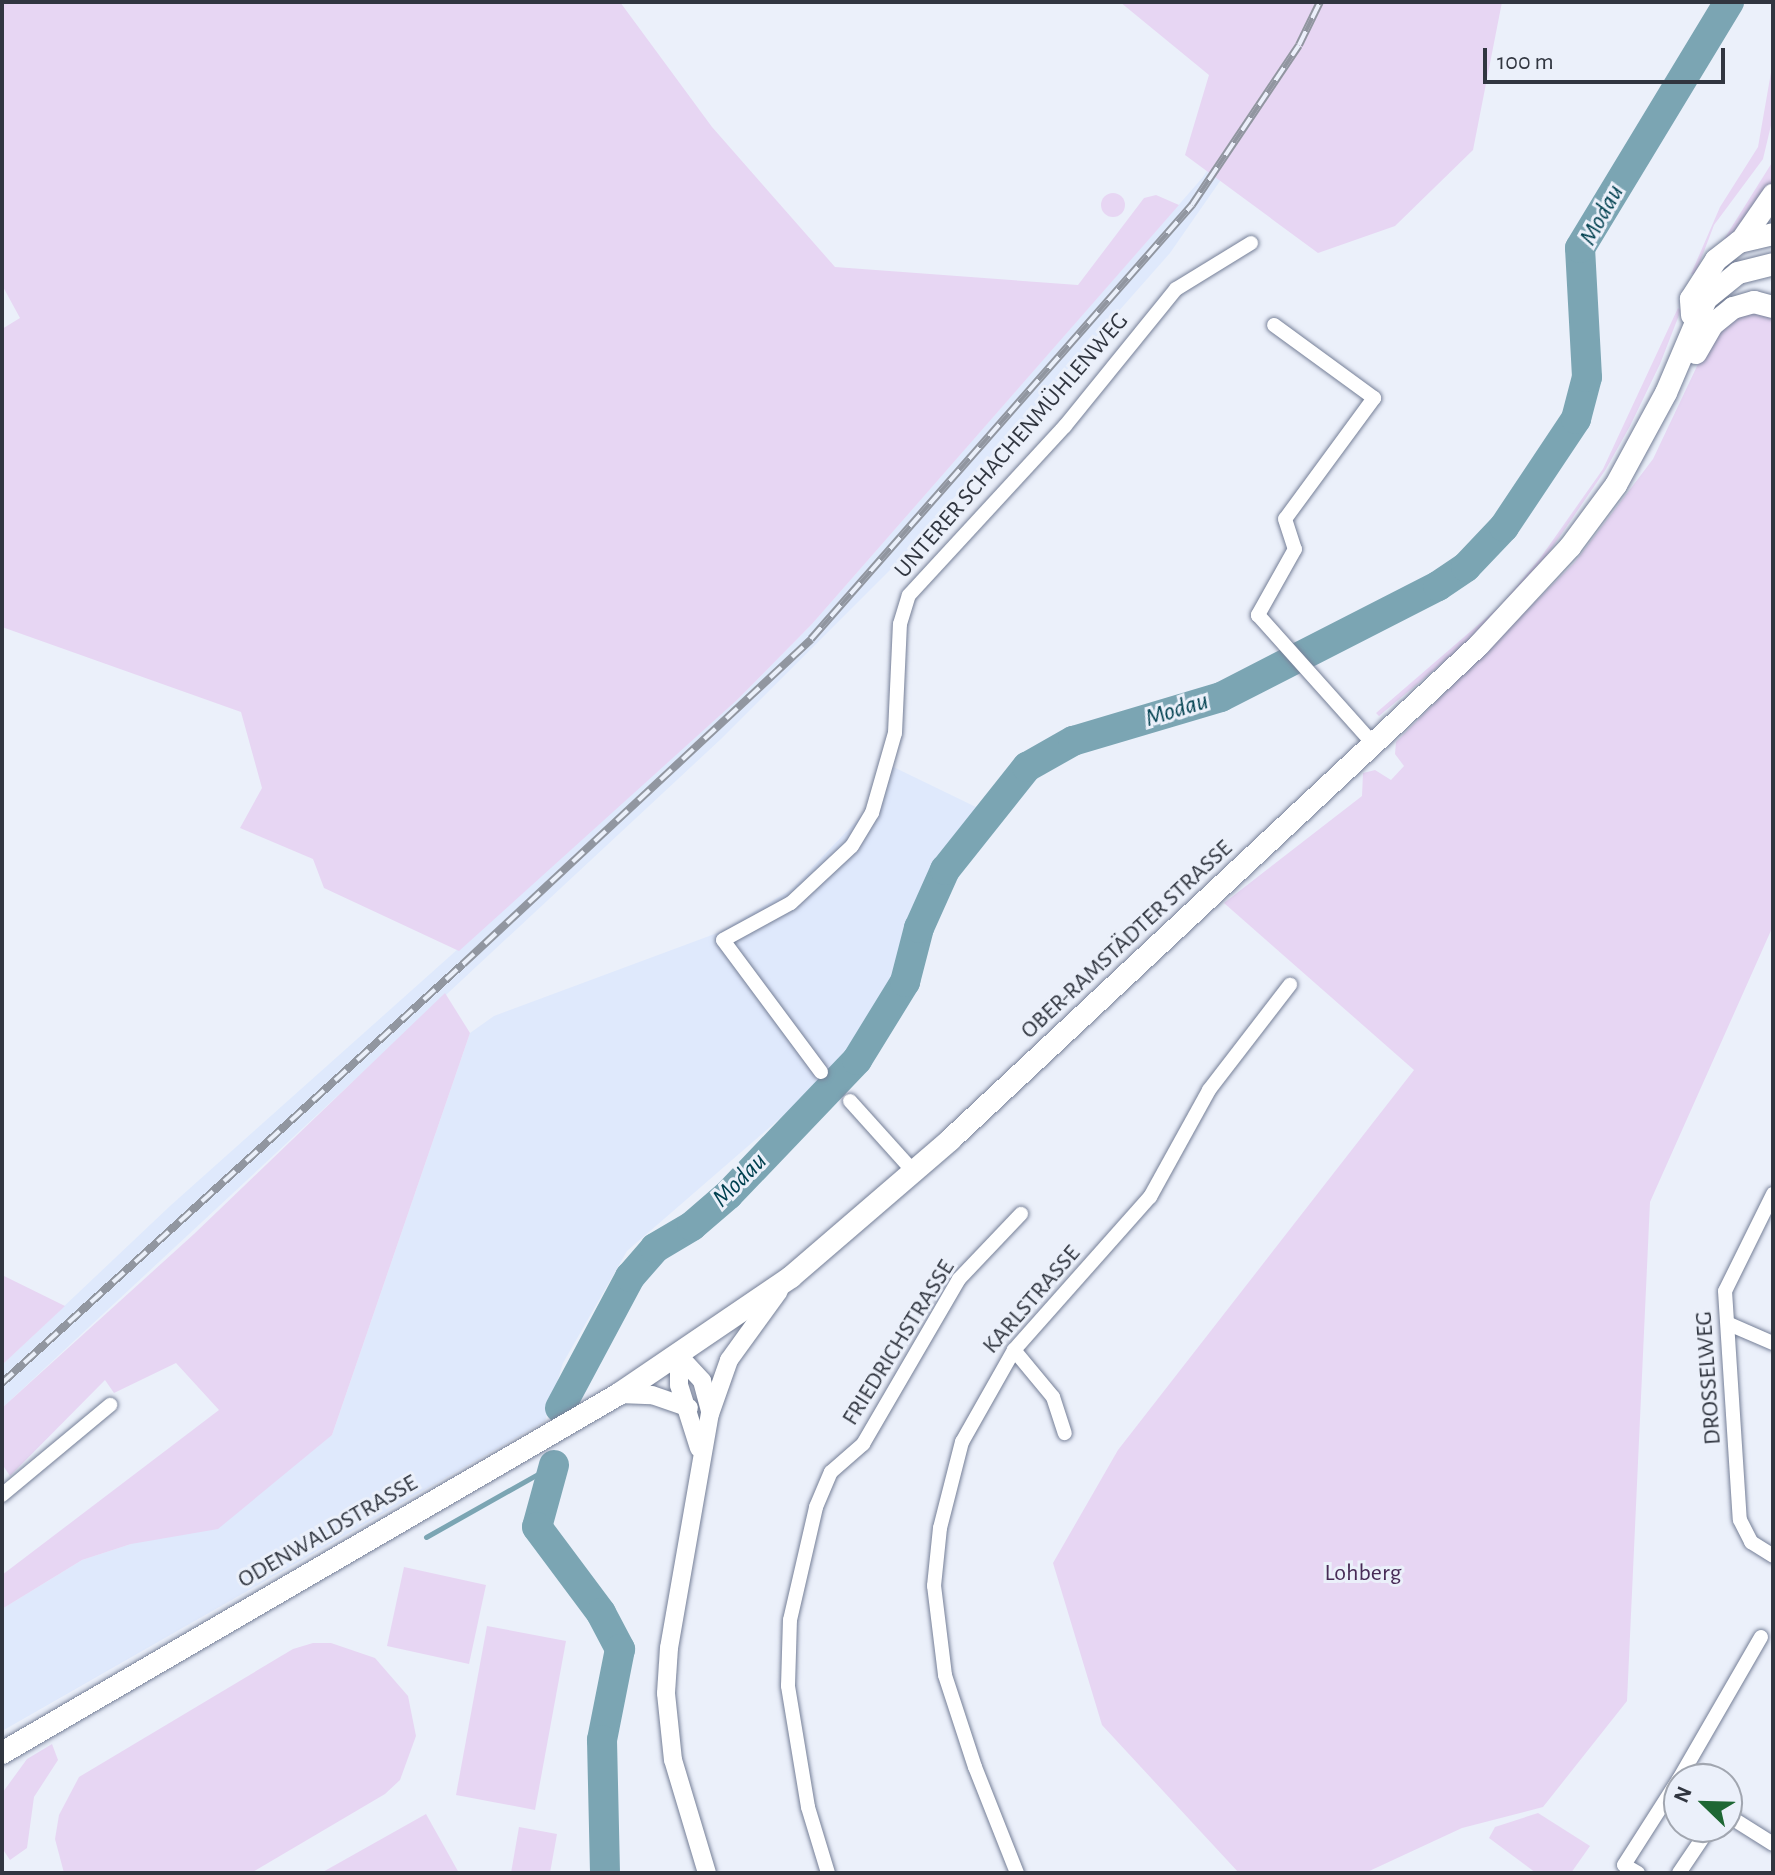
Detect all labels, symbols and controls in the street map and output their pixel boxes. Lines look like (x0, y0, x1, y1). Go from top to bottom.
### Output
scale bar (1487, 32, 1729, 82)
text: 100 m (1497, 50, 1554, 74)
water label: Modau (1573, 179, 1631, 251)
street label: UNTERER SCHACHENMÜHLENWEG (889, 307, 1135, 585)
water label: Modau (1141, 686, 1213, 734)
street label: OBER-RAMSTÄDTER STRASSE (1015, 834, 1239, 1046)
water label: Modau (706, 1146, 774, 1214)
street label: KARLSTRASSE (977, 1240, 1087, 1360)
street label: FRIEDRICHSTRASSE (837, 1255, 961, 1431)
street label: DROSSELWEG (1690, 1310, 1728, 1446)
street label: ODENWALDSTRASSE (233, 1469, 423, 1595)
park label: Lohberg (1325, 1560, 1401, 1588)
north arrow (1663, 1763, 1743, 1843)
text: N (1670, 1783, 1696, 1806)

